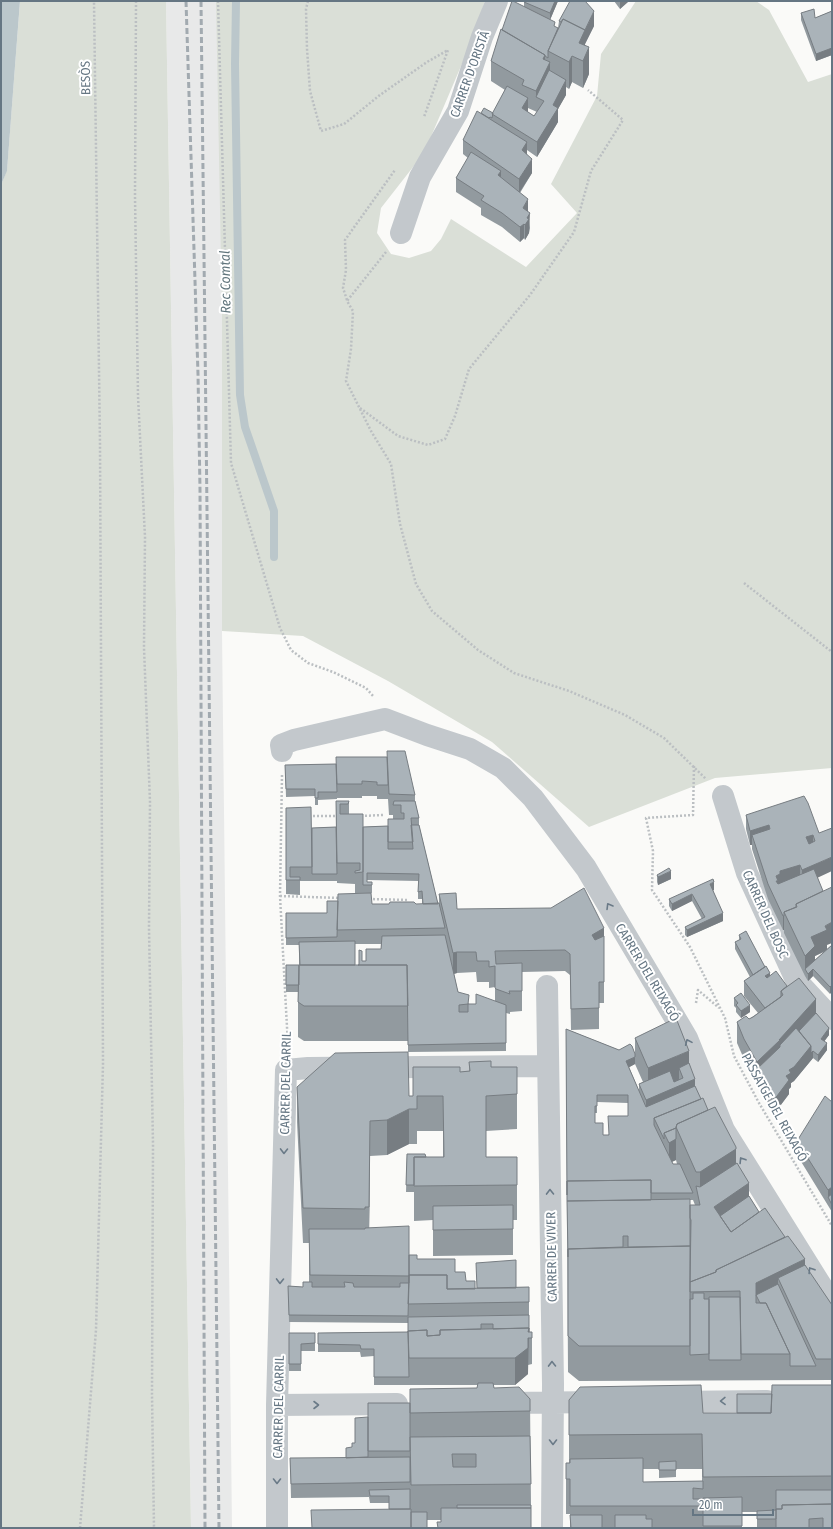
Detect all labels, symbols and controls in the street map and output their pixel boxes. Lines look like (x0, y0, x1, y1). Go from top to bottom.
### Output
street label: CARRER D'ORISTÀ (447, 29, 492, 120)
street label: BESÒS (78, 61, 93, 95)
water label: Rec Comtal (216, 250, 235, 314)
street label: CARRER DEL BOSC (739, 868, 792, 961)
one-way arrow (606, 903, 613, 910)
street label: CARRER DEL REIXAGÓ (612, 921, 683, 1024)
street label: CARRER DEL CARRIL (277, 1031, 294, 1135)
one-way arrow (685, 1039, 693, 1046)
street label: PASSATGE DEL REIXAGÓ (739, 1050, 811, 1164)
one-way arrow (280, 1148, 288, 1154)
one-way arrow (739, 1157, 747, 1164)
one-way arrow (546, 1189, 554, 1195)
street label: CARRER DE VIVER (543, 1212, 560, 1302)
one-way arrow (808, 1267, 816, 1274)
one-way arrow (276, 1278, 285, 1284)
street label: CARRER DEL CARRIL (270, 1355, 287, 1459)
one-way arrow (548, 1361, 556, 1367)
one-way arrow (720, 1397, 726, 1405)
one-way arrow (313, 1401, 319, 1409)
one-way arrow (549, 1439, 557, 1445)
one-way arrow (273, 1478, 281, 1484)
scale bar (693, 1491, 773, 1517)
text: 20 m (699, 1498, 723, 1512)

